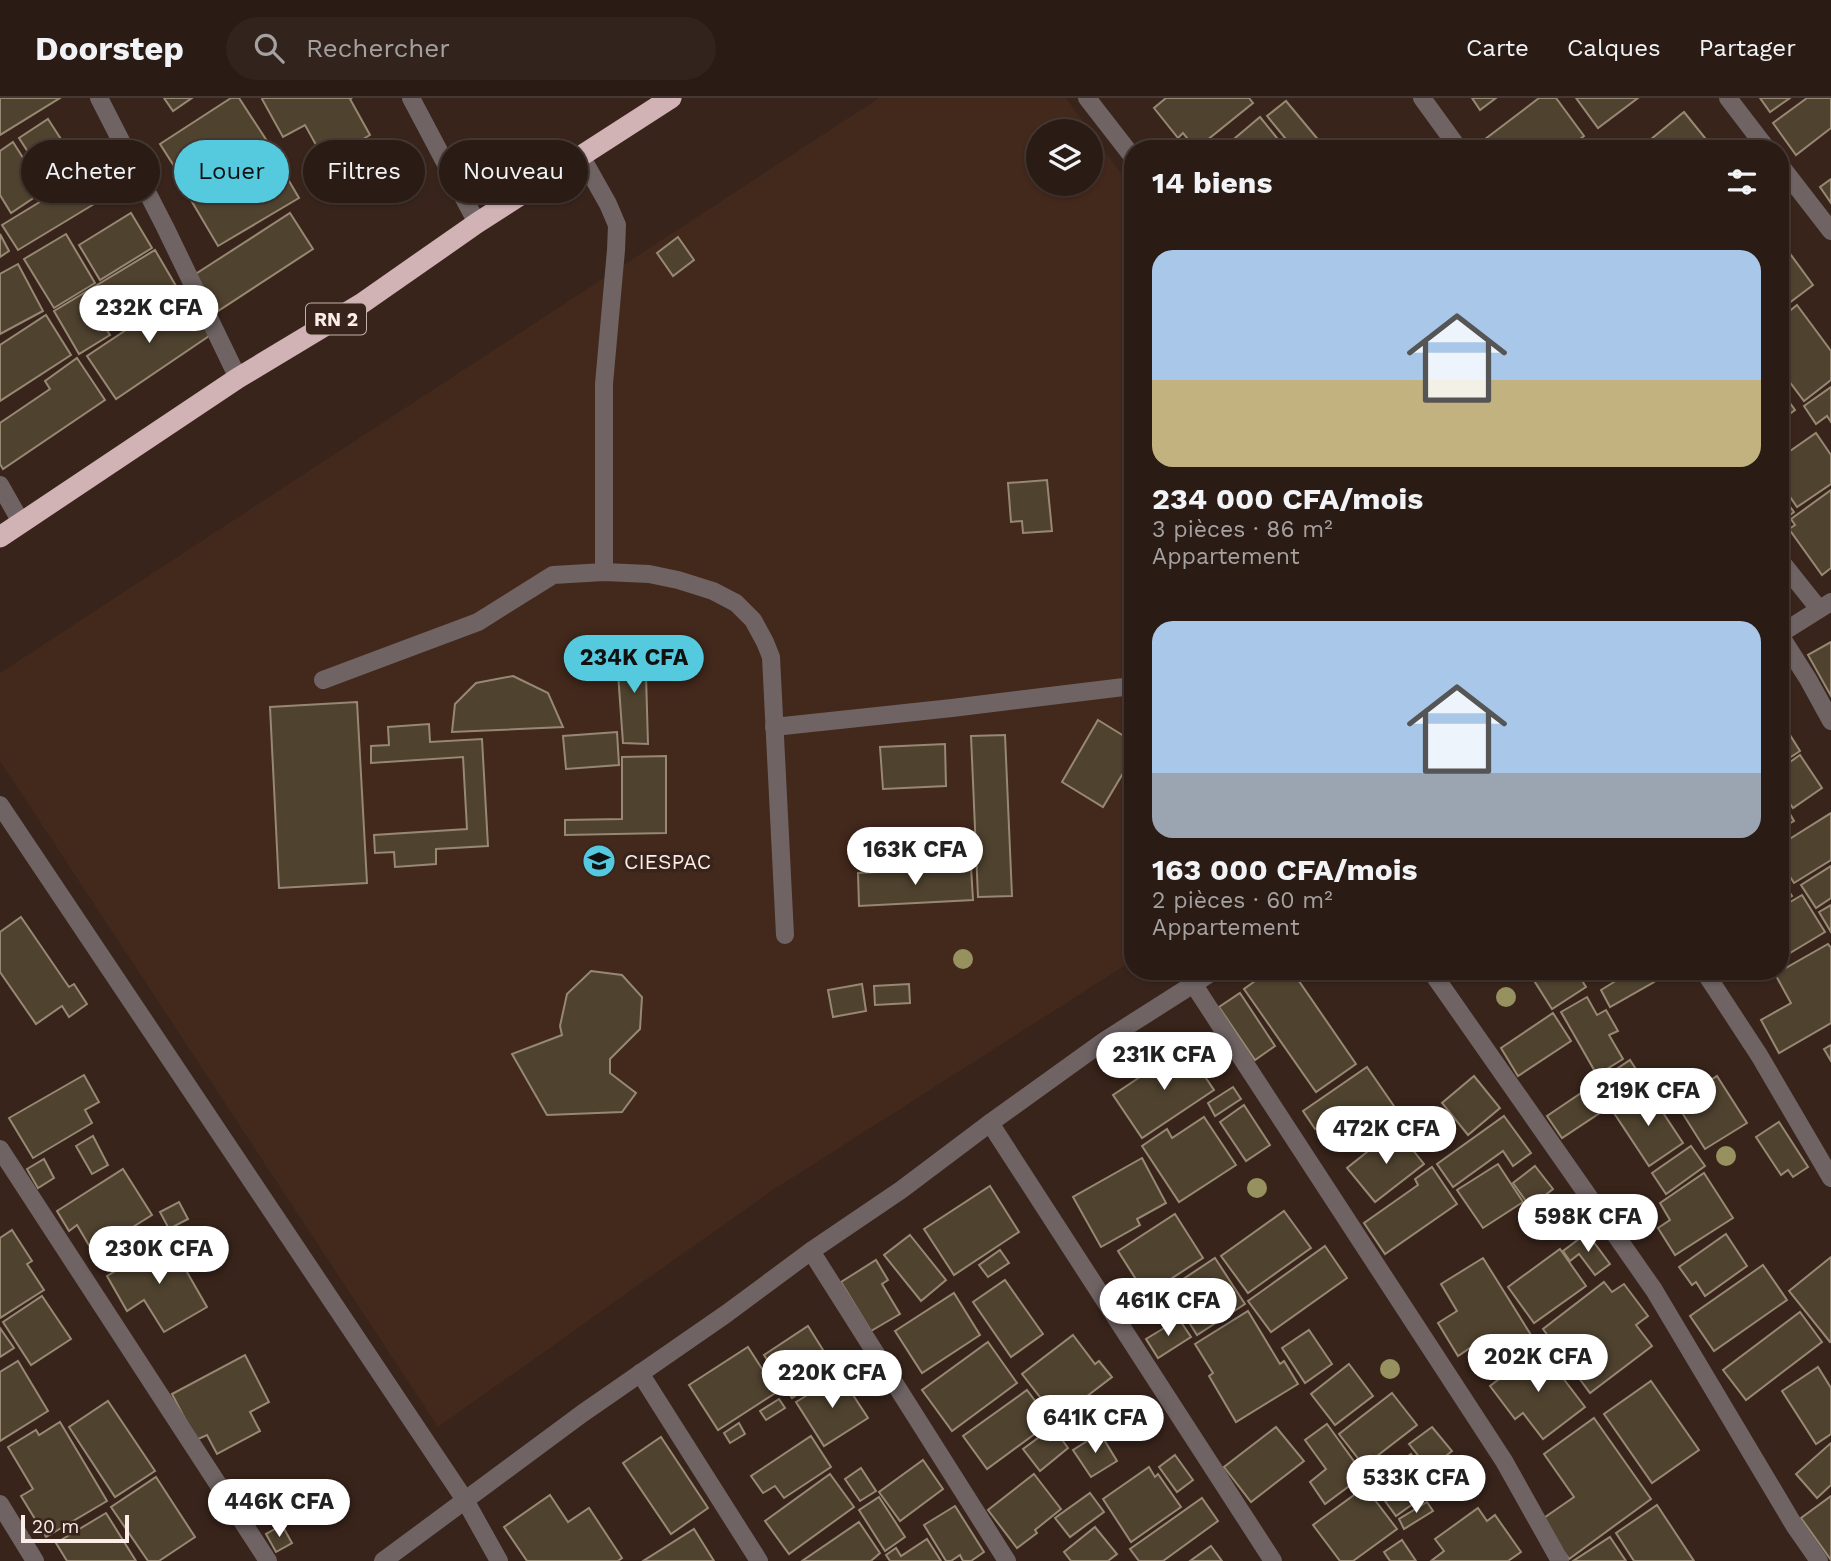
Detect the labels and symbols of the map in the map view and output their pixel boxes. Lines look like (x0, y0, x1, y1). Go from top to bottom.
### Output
pin: 232K CFA (77, 286, 221, 345)
road number: RN 2 (306, 304, 366, 334)
pin: 234K CFA (562, 636, 706, 695)
pin: 163K CFA (843, 828, 987, 887)
school or university icon: CIESPAC (580, 842, 618, 880)
place label: CIESPAC (624, 849, 711, 874)
pin: 231K CFA (1092, 1032, 1236, 1092)
pin: 219K CFA (1576, 1068, 1720, 1128)
pin: 472K CFA (1314, 1107, 1458, 1166)
pin: 598K CFA (1516, 1194, 1660, 1254)
pin: 230K CFA (87, 1226, 231, 1286)
pin: 461K CFA (1096, 1278, 1240, 1338)
pin: 202K CFA (1466, 1334, 1610, 1394)
pin: 220K CFA (760, 1350, 904, 1410)
pin: 641K CFA (1023, 1396, 1167, 1455)
pin: 533K CFA (1344, 1456, 1488, 1515)
pin: 446K CFA (207, 1480, 351, 1539)
scale bar (21, 1512, 130, 1544)

